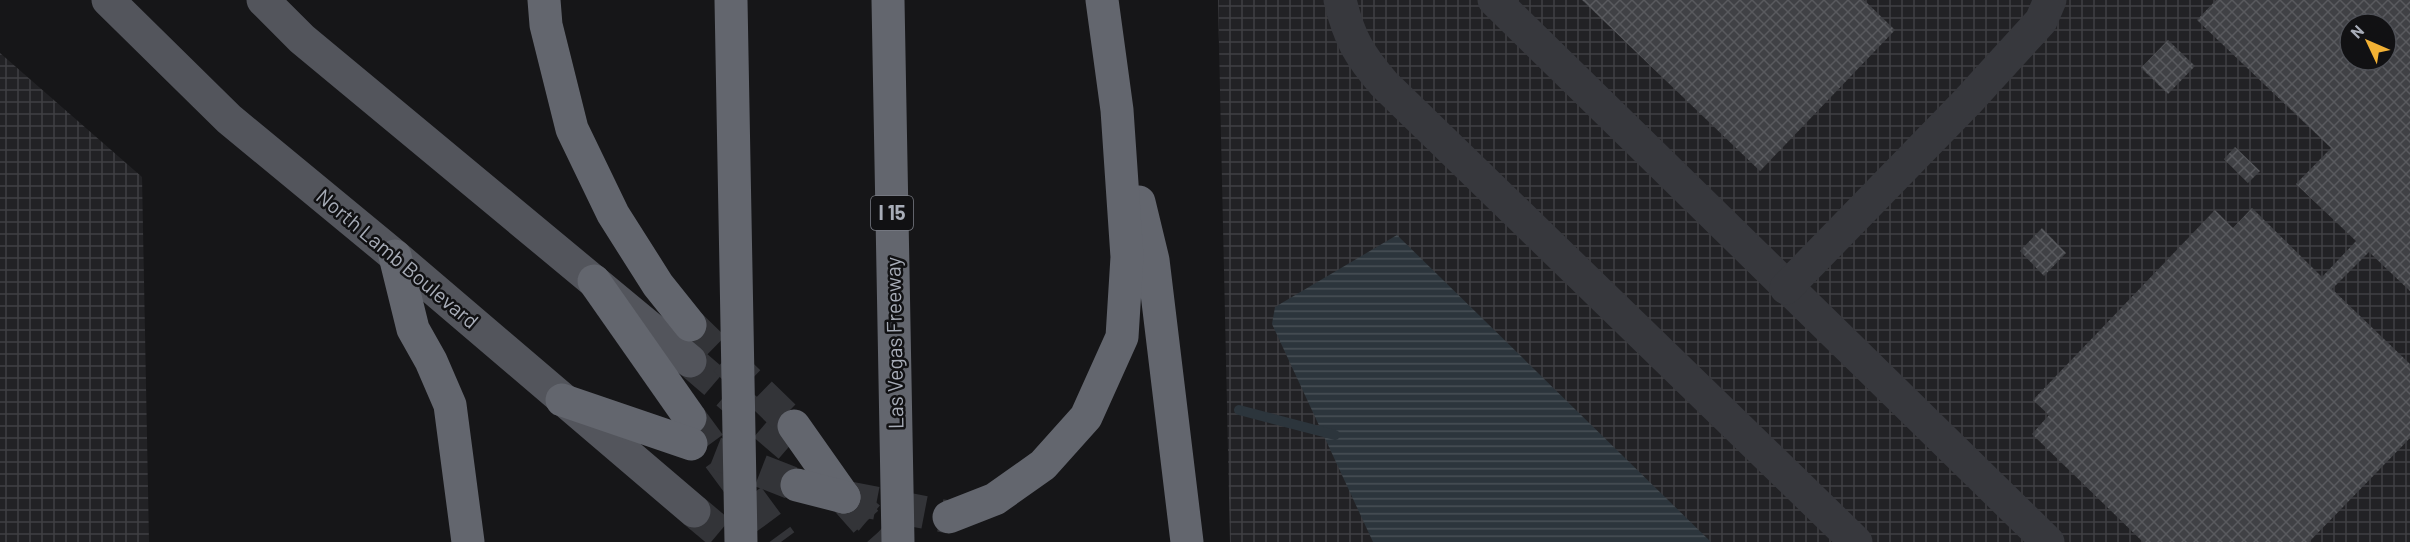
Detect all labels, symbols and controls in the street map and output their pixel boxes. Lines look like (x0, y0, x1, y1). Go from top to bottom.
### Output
north arrow (2338, 12, 2398, 72)
text: N (2346, 21, 2367, 42)
street label: North Lamb Boulevard (312, 183, 484, 333)
road number: I 15 (871, 196, 913, 230)
street label: Las Vegas Freeway (879, 256, 908, 429)

